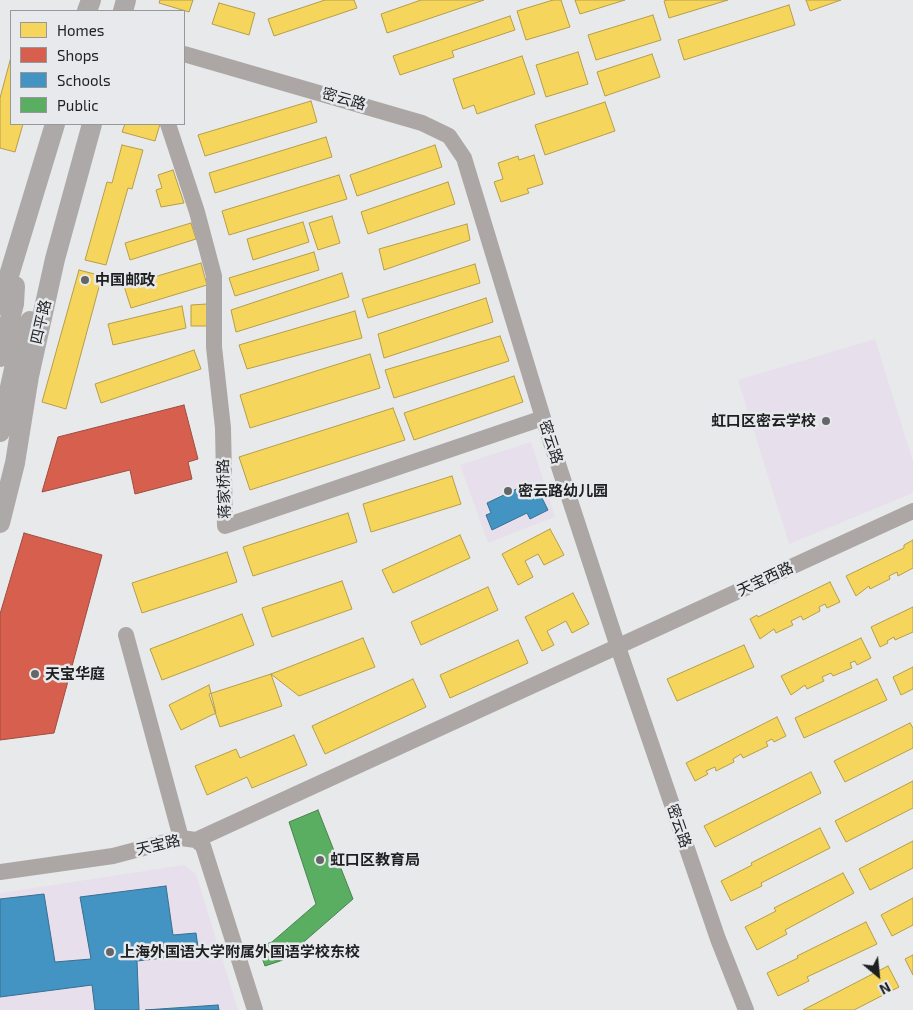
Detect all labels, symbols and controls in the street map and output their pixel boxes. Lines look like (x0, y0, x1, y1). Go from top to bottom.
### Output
legend (10, 10, 185, 125)
text: Homes (57, 21, 104, 39)
text: Shops (57, 46, 99, 64)
text: Schools (57, 71, 111, 89)
street label: 密云路 (320, 84, 368, 114)
text: Public (57, 96, 98, 114)
place label: 中国邮政 (95, 271, 155, 289)
marker: 中国邮政 (79, 274, 91, 286)
street label: 四平路 (27, 298, 55, 346)
place label: 虹口区密云学校 (711, 412, 816, 430)
marker: 虹口区密云学校 (820, 415, 832, 427)
street label: 密云路 (535, 418, 567, 466)
street label: 蒋家桥路 (214, 459, 234, 519)
place label: 密云路幼儿园 (518, 482, 608, 500)
marker: 密云路幼儿园 (502, 485, 514, 497)
street label: 天宝西路 (734, 558, 796, 600)
place label: 天宝华庭 (45, 665, 105, 683)
marker: 天宝华庭 (29, 668, 41, 680)
street label: 密云路 (663, 802, 695, 850)
street label: 天宝路 (134, 831, 182, 859)
place label: 虹口区教育局 (330, 851, 420, 869)
marker: 虹口区教育局 (314, 854, 326, 866)
place label: 上海外国语大学附属外国语学校东校 (120, 943, 360, 961)
marker: 上海外国语大学附属外国语学校东校 (104, 946, 116, 958)
north arrow (853, 950, 903, 1000)
text: N (877, 979, 894, 999)

